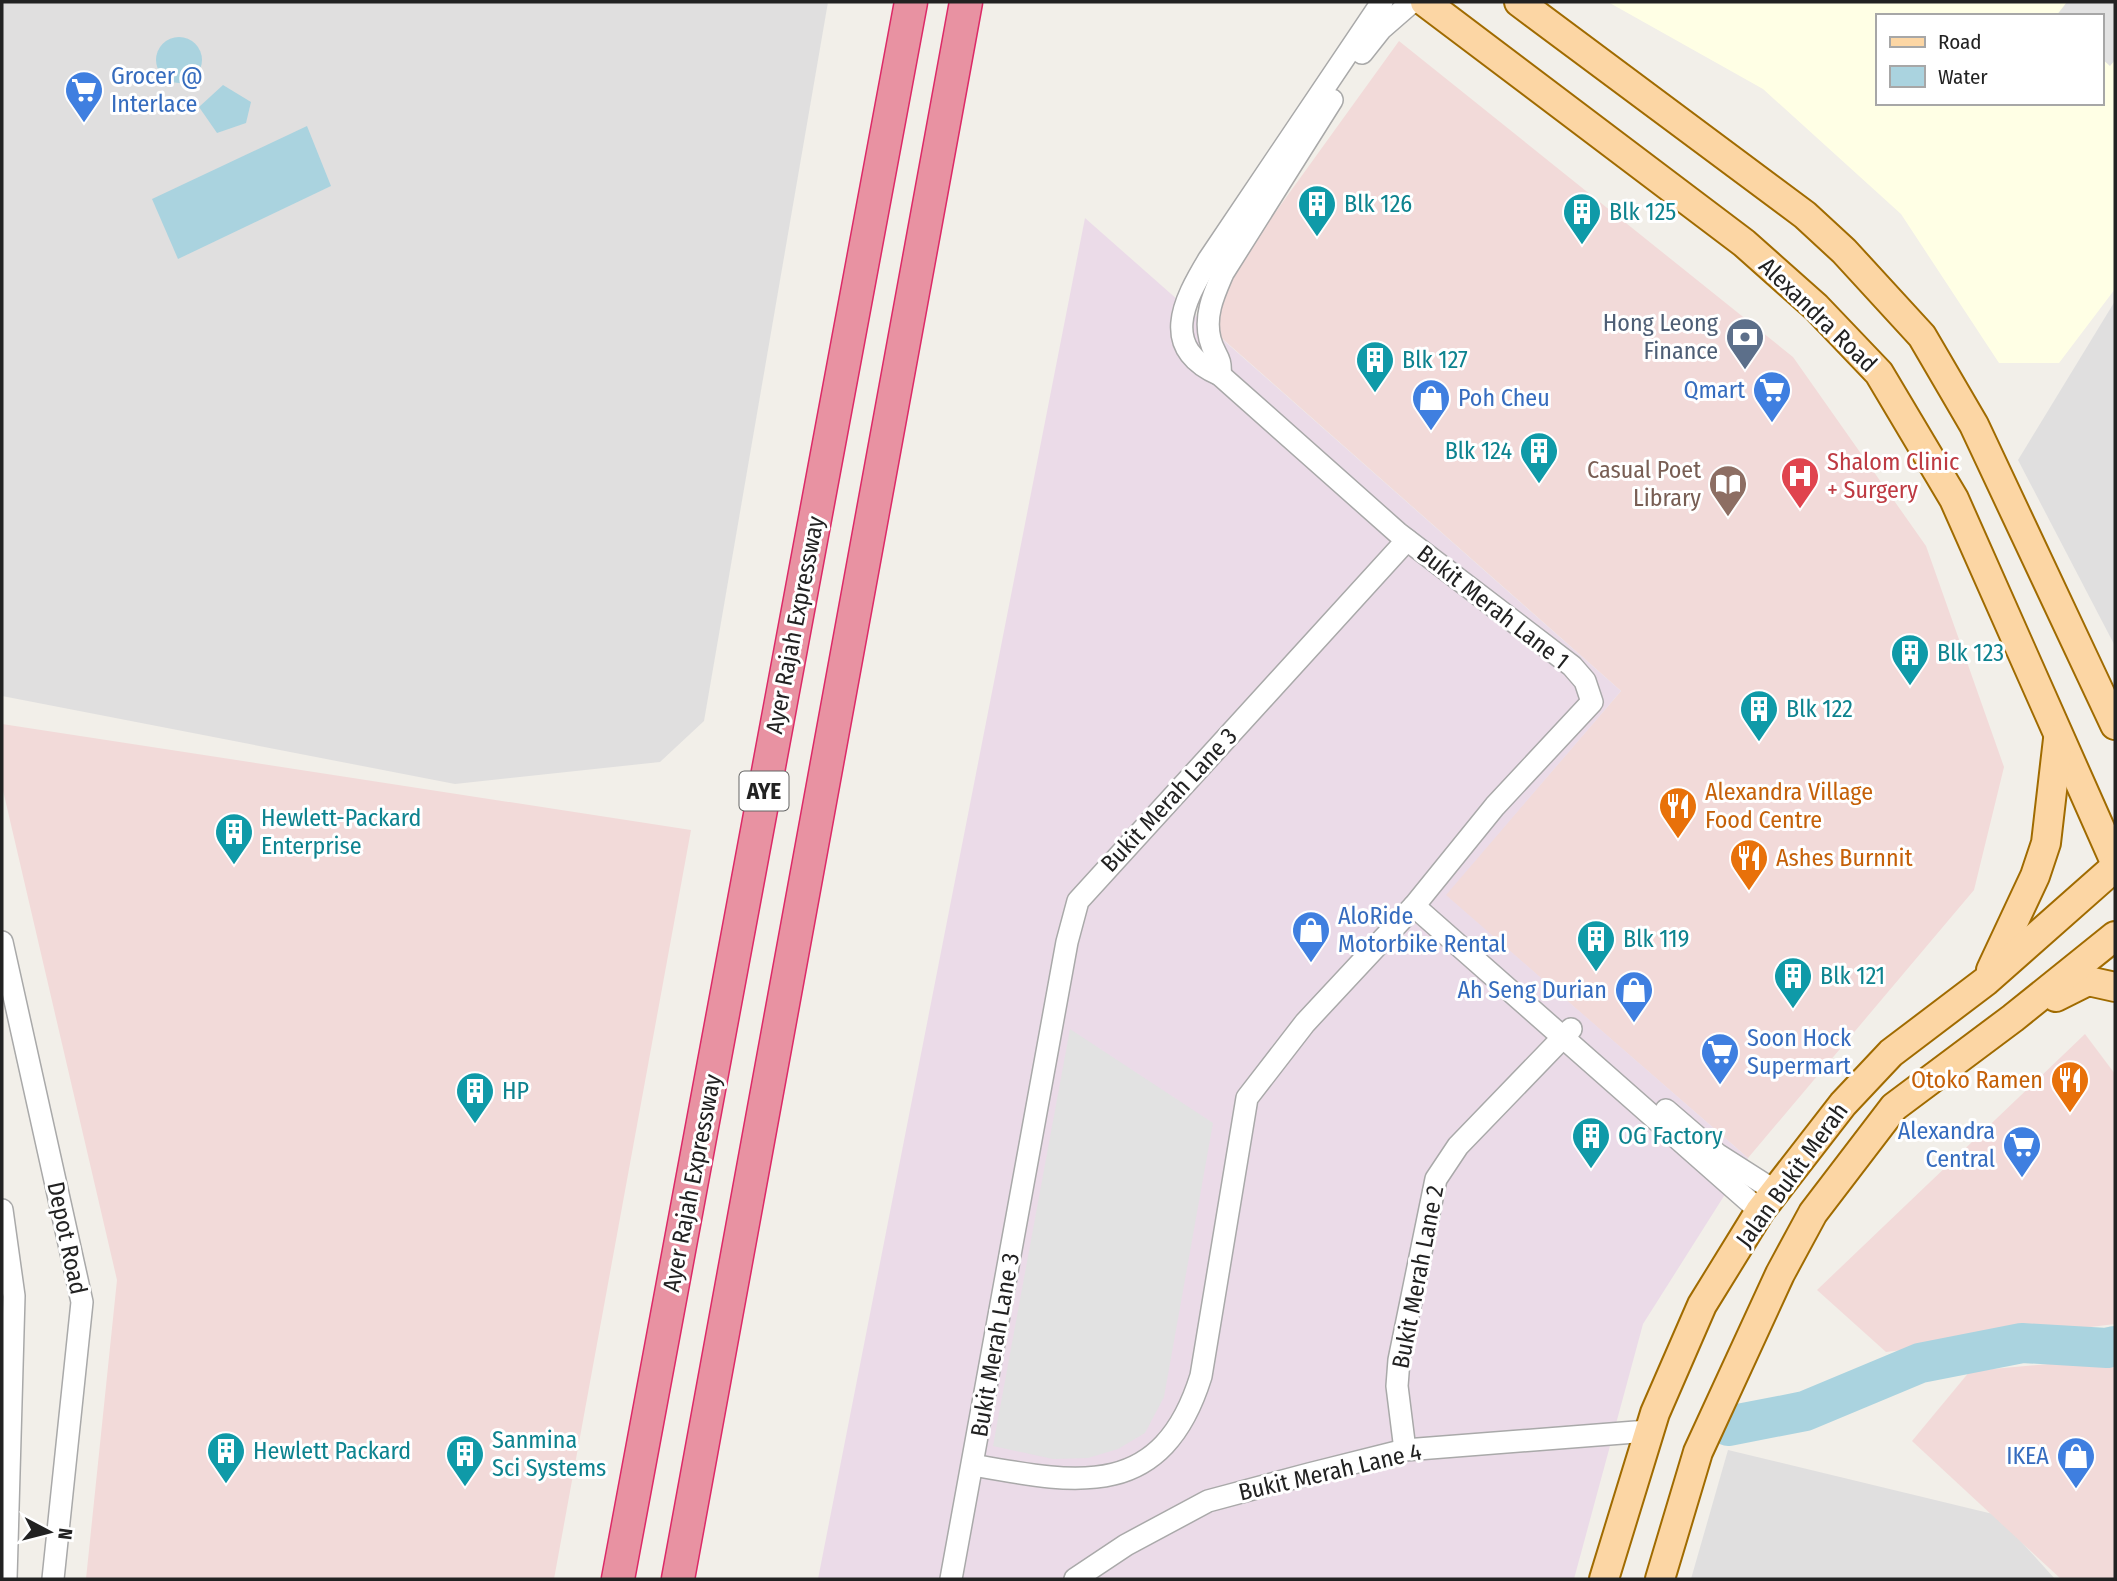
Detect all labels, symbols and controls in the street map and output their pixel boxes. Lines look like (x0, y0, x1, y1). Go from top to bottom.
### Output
legend (1876, 14, 2103, 105)
text: Road (1938, 29, 1982, 55)
place label: Grocer @ Interlace (111, 62, 203, 118)
text: Water (1938, 64, 1988, 90)
supermarket icon: Grocer @ Interlace (63, 69, 105, 124)
building icon: Blk 126 (1296, 183, 1338, 238)
place label: Blk 126 (1344, 190, 1412, 218)
building icon: Blk 125 (1561, 191, 1603, 246)
place label: Blk 125 (1609, 198, 1676, 226)
street label: Alexandra Road (1753, 252, 1883, 378)
place label: Hong Leong Finance (1603, 309, 1719, 365)
bank icon: Hong Leong Finance (1724, 316, 1766, 371)
building icon: Blk 127 (1354, 339, 1396, 394)
place label: Blk 127 (1402, 346, 1468, 374)
supermarket icon: Qmart (1751, 369, 1793, 424)
place label: Qmart (1683, 376, 1745, 404)
shop icon: Poh Cheu (1410, 377, 1452, 432)
place label: Poh Cheu (1458, 384, 1550, 412)
building icon: Blk 124 (1518, 430, 1560, 485)
place label: Blk 124 (1445, 437, 1512, 465)
place label: Shalom Clinic + Surgery (1827, 448, 1959, 504)
hospital icon: Shalom Clinic + Surgery (1779, 455, 1821, 510)
place label: Casual Poet Library (1587, 456, 1701, 512)
library icon: Casual Poet Library (1707, 463, 1749, 518)
street label: Ayer Rajah Expressway (760, 513, 830, 736)
street label: Bukit Merah Lane 1 (1412, 539, 1574, 675)
building icon: Blk 123 (1889, 632, 1931, 687)
place label: Blk 123 (1937, 639, 2004, 667)
building icon: Blk 122 (1738, 688, 1780, 743)
place label: Blk 122 (1786, 695, 1853, 723)
street label: Bukit Merah Lane 3 (1095, 722, 1243, 878)
road number: AYE (740, 772, 788, 810)
place label: Alexandra Village Food Centre (1705, 778, 1873, 834)
restaurant icon: Alexandra Village Food Centre (1657, 785, 1699, 840)
place label: Hewlett-Packard Enterprise (261, 804, 421, 860)
building icon: Hewlett-Packard Enterprise (213, 811, 255, 866)
restaurant icon: Ashes Burnnit (1728, 837, 1770, 892)
place label: Ashes Burnnit (1776, 844, 1913, 872)
place label: AloRide Motorbike Rental (1338, 902, 1506, 958)
shop icon: AloRide Motorbike Rental (1290, 909, 1332, 964)
building icon: Blk 119 (1575, 918, 1617, 973)
place label: Blk 119 (1623, 925, 1689, 953)
building icon: Blk 121 (1772, 955, 1814, 1010)
place label: Blk 121 (1820, 962, 1885, 990)
shop icon: Ah Seng Durian (1613, 969, 1655, 1024)
place label: Ah Seng Durian (1457, 976, 1607, 1004)
place label: Soon Hock Supermart (1747, 1024, 1852, 1080)
supermarket icon: Soon Hock Supermart (1699, 1031, 1741, 1086)
restaurant icon: Otoko Ramen (2049, 1059, 2091, 1114)
place label: Otoko Ramen (1911, 1066, 2043, 1094)
building icon: HP (454, 1070, 496, 1125)
street label: Ayer Rajah Expressway (657, 1071, 727, 1294)
place label: HP (502, 1077, 529, 1105)
street label: Jalan Bukit Merah (1730, 1097, 1854, 1253)
building icon: OG Factory (1570, 1115, 1612, 1170)
place label: Alexandra Central (1898, 1117, 1995, 1173)
place label: OG Factory (1618, 1122, 1723, 1150)
supermarket icon: Alexandra Central (2001, 1124, 2043, 1179)
street label: Depot Road (41, 1179, 93, 1297)
street label: Bukit Merah Lane 2 (1387, 1183, 1449, 1371)
street label: Bukit Merah Lane 3 (965, 1251, 1025, 1439)
place label: Sanmina Sci Systems (492, 1426, 606, 1482)
building icon: Hewlett Packard (205, 1430, 247, 1485)
building icon: Sanmina Sci Systems (444, 1433, 486, 1488)
shop icon: IKEA (2055, 1435, 2097, 1490)
place label: Hewlett Packard (253, 1437, 411, 1465)
street label: Bukit Merah Lane 4 (1236, 1437, 1424, 1507)
place label: IKEA (2006, 1442, 2049, 1470)
north arrow (14, 1497, 84, 1567)
text: N (53, 1527, 77, 1541)

